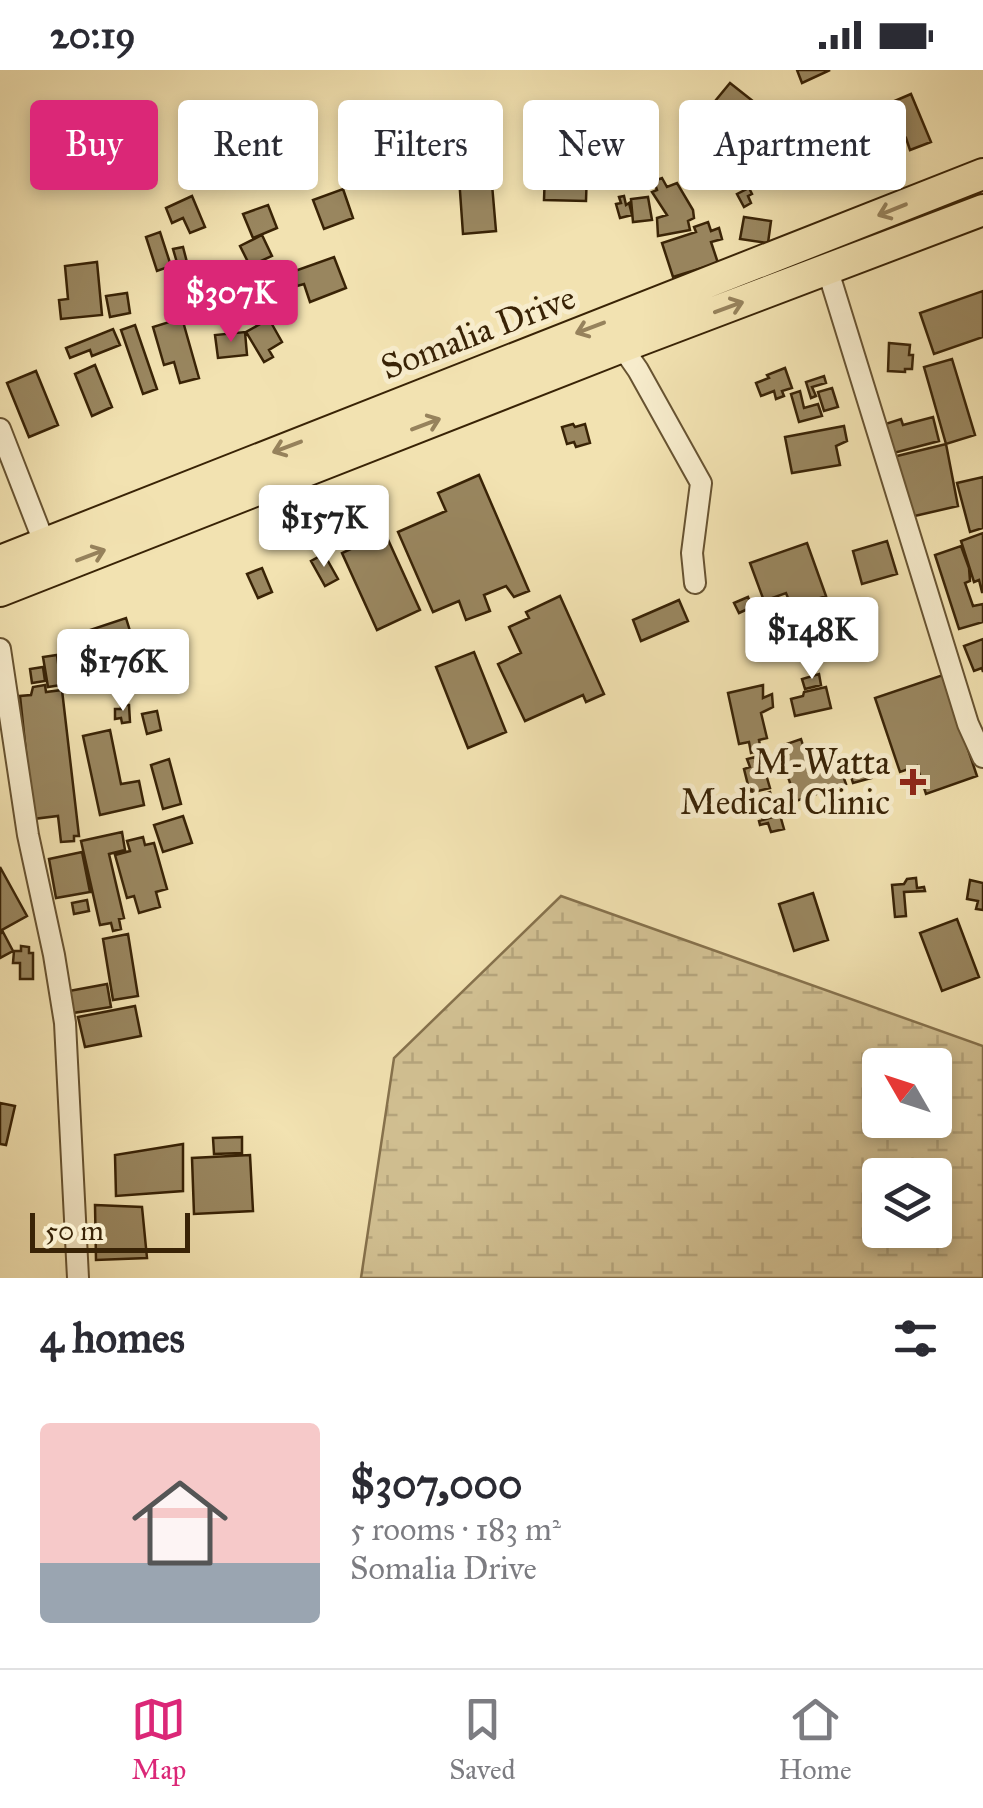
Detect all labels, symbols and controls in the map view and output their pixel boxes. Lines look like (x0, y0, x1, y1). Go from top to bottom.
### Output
text: 20:19 (50, 12, 136, 58)
chip: Buy (30, 100, 158, 190)
chip: Rent (178, 100, 318, 190)
chip: Filters (338, 100, 503, 190)
chip: New (523, 100, 659, 190)
chip: Apartment (679, 100, 906, 190)
one-way arrow (878, 202, 908, 220)
pin: $307K (161, 260, 301, 345)
text: $307K (186, 273, 276, 312)
street label: Somalia Drive (375, 276, 581, 389)
one-way arrow (713, 297, 744, 315)
one-way arrow (575, 321, 606, 339)
one-way arrow (410, 414, 441, 432)
one-way arrow (272, 439, 303, 457)
pin: $157K (254, 485, 394, 570)
text: $157K (281, 498, 367, 537)
one-way arrow (75, 545, 105, 563)
pin: $148K (742, 597, 882, 682)
text: $148K (767, 610, 857, 649)
pin: $176K (53, 629, 193, 714)
text: $176K (79, 642, 167, 681)
place label: M-Watta Medical Clinic (680, 741, 890, 824)
marker: M-Watta Medical Clinic (900, 769, 926, 795)
north arrow (862, 1048, 952, 1138)
map controls (862, 1048, 952, 1248)
button: layers (862, 1158, 952, 1248)
scale bar (30, 1208, 190, 1252)
text: 50 m (45, 1213, 104, 1248)
icon: filters (888, 1311, 943, 1366)
text: 4 homes (40, 1312, 185, 1364)
text: $307,000 (350, 1458, 523, 1510)
icon: home (120, 1463, 240, 1583)
text: 5 rooms · 183 m² (350, 1510, 561, 1549)
text: Somalia Drive (350, 1549, 537, 1588)
tab: Map (131, 1692, 186, 1787)
tab: Saved (449, 1692, 516, 1787)
tab: Home (778, 1692, 852, 1787)

